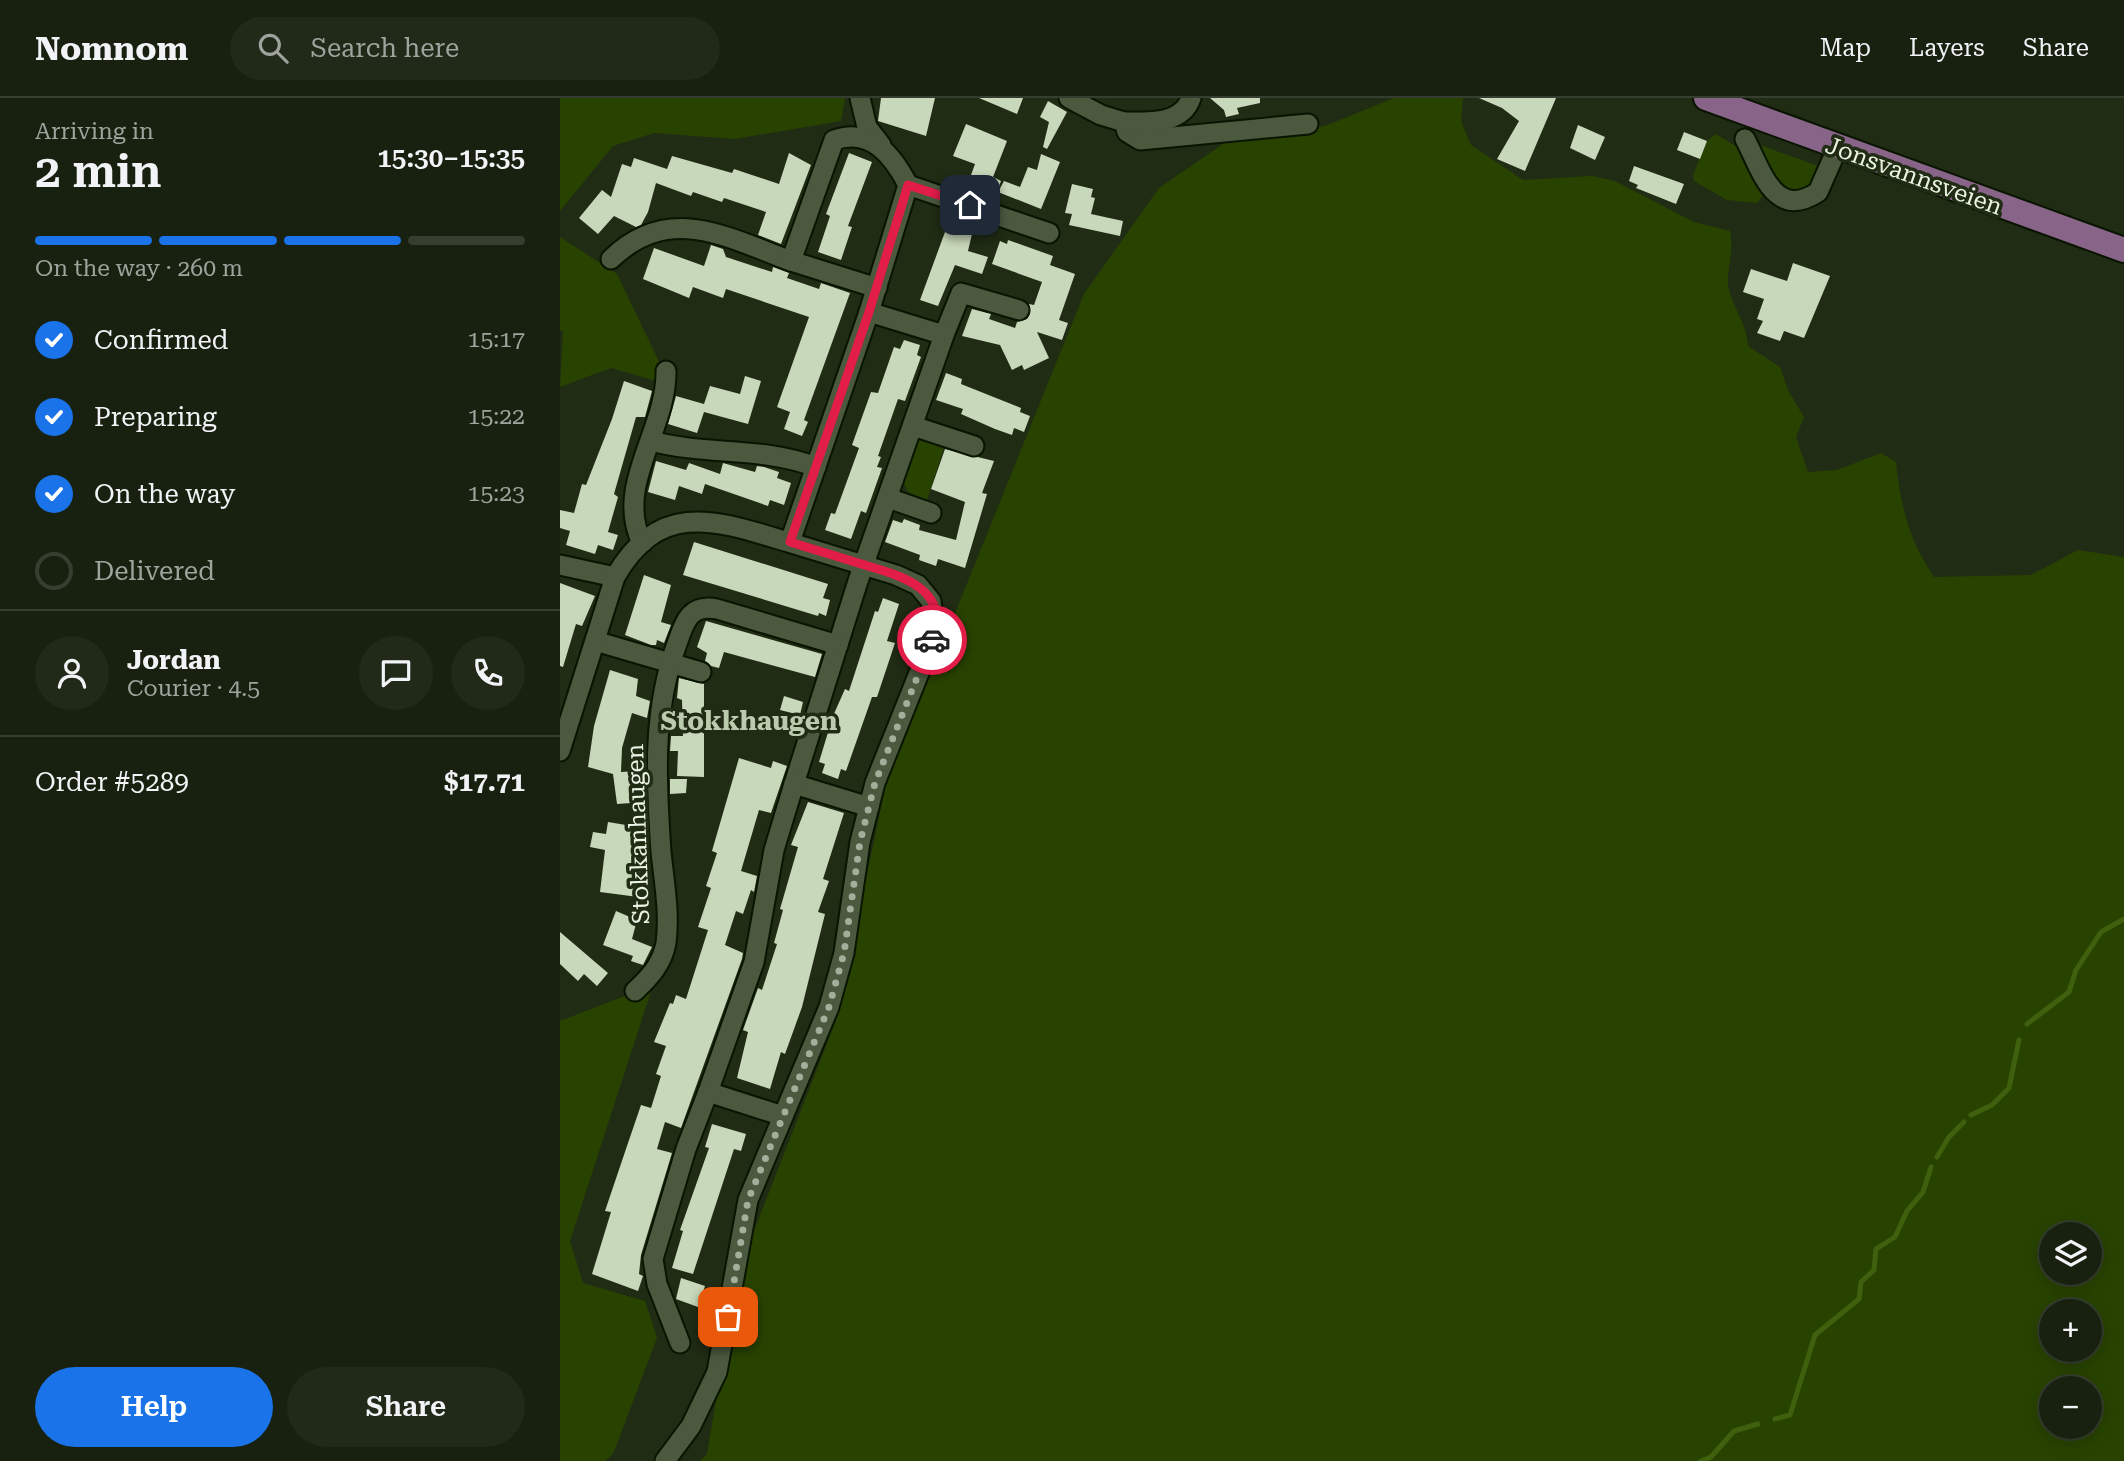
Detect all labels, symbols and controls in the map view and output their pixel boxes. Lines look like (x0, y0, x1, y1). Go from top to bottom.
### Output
search box (230, 17, 720, 80)
text: Nomnom (35, 29, 188, 68)
icon: search (254, 29, 292, 67)
text: Search here (310, 33, 459, 63)
text: Map (1820, 34, 1871, 62)
text: Layers (1909, 34, 1985, 62)
text: Share (2023, 34, 2089, 62)
text: Arriving in (35, 118, 154, 145)
street label: Jonsvannsveien (1822, 131, 2006, 221)
text: 15:30–15:35 (377, 143, 525, 173)
text: 2 min (35, 144, 162, 198)
pin (940, 175, 1000, 235)
icon: home (951, 186, 989, 224)
text: On the way · 260 m (35, 255, 243, 282)
icon: check (35, 321, 73, 359)
text: Confirmed (94, 325, 229, 355)
text: 15:17 (468, 326, 525, 353)
icon: check (35, 398, 73, 436)
text: Preparing (94, 402, 217, 432)
text: 15:22 (468, 403, 525, 430)
icon: check (35, 475, 73, 513)
text: On the way (94, 479, 235, 509)
text: 15:23 (468, 480, 525, 507)
text: Delivered (94, 556, 215, 586)
courier (897, 605, 967, 675)
icon: car (913, 621, 951, 659)
button: person (35, 636, 109, 710)
button: chat (359, 636, 433, 710)
button: phone (451, 636, 525, 710)
text: Jordan (127, 645, 221, 675)
text: Courier · 4.5 (127, 675, 260, 702)
district label: Stokkhaugen (661, 706, 837, 736)
street label: Stokkanhaugen (621, 743, 655, 925)
text: Order #5289 (35, 767, 189, 797)
text: $17.71 (444, 767, 525, 797)
map controls (2039, 1222, 2102, 1439)
button: layers (2039, 1222, 2102, 1285)
pin (698, 1287, 758, 1347)
icon: bag (709, 1298, 747, 1336)
button: + (2039, 1299, 2102, 1362)
button: Help (35, 1367, 273, 1447)
button: Share (287, 1367, 525, 1447)
button: − (2039, 1376, 2102, 1439)

